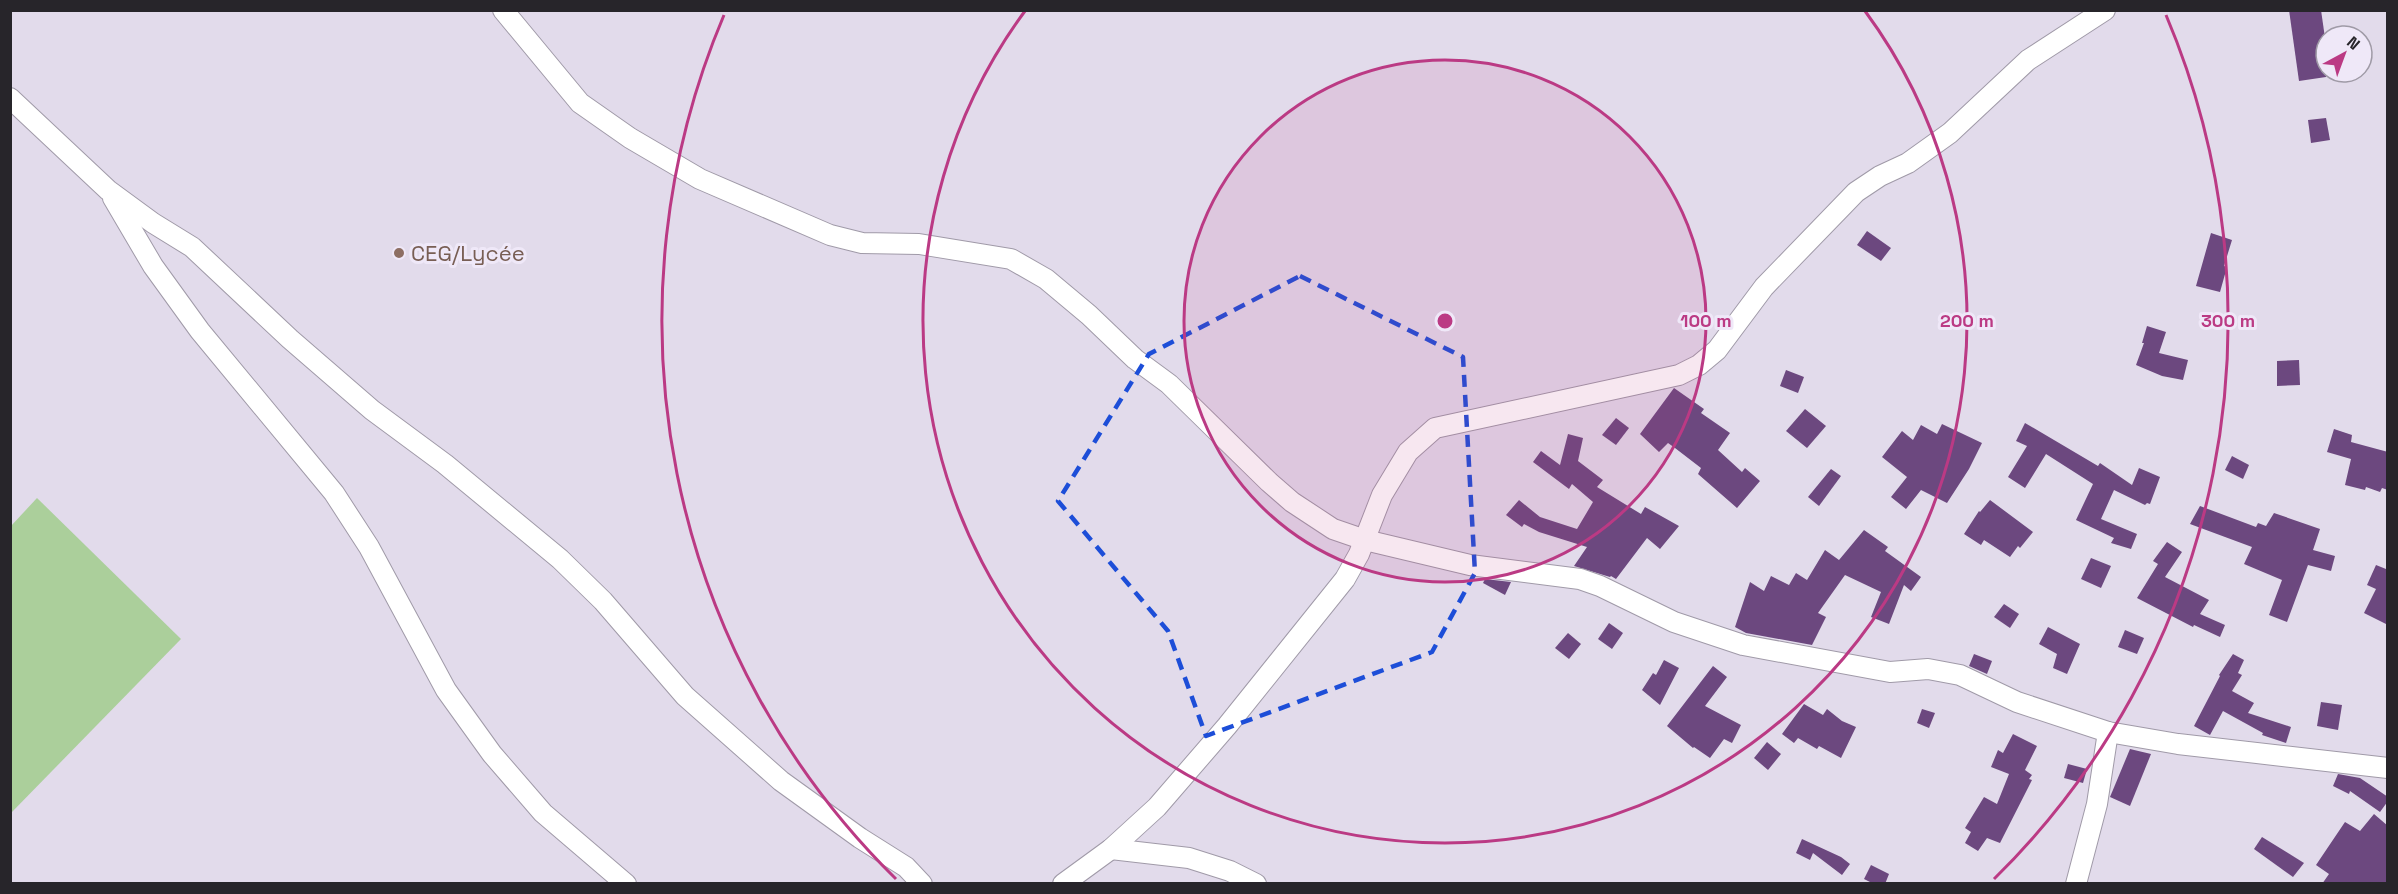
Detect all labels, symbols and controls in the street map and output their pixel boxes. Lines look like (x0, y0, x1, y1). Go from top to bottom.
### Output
north arrow (2314, 24, 2374, 84)
text: N (2343, 32, 2364, 55)
place label: CEG/Lycée (411, 239, 525, 267)
marker: CEG/Lycée (392, 246, 406, 260)
text: 100 m (1680, 309, 1732, 332)
text: 200 m (1940, 309, 1994, 332)
text: 300 m (2201, 309, 2255, 332)
centre of rings (1435, 311, 1455, 331)

